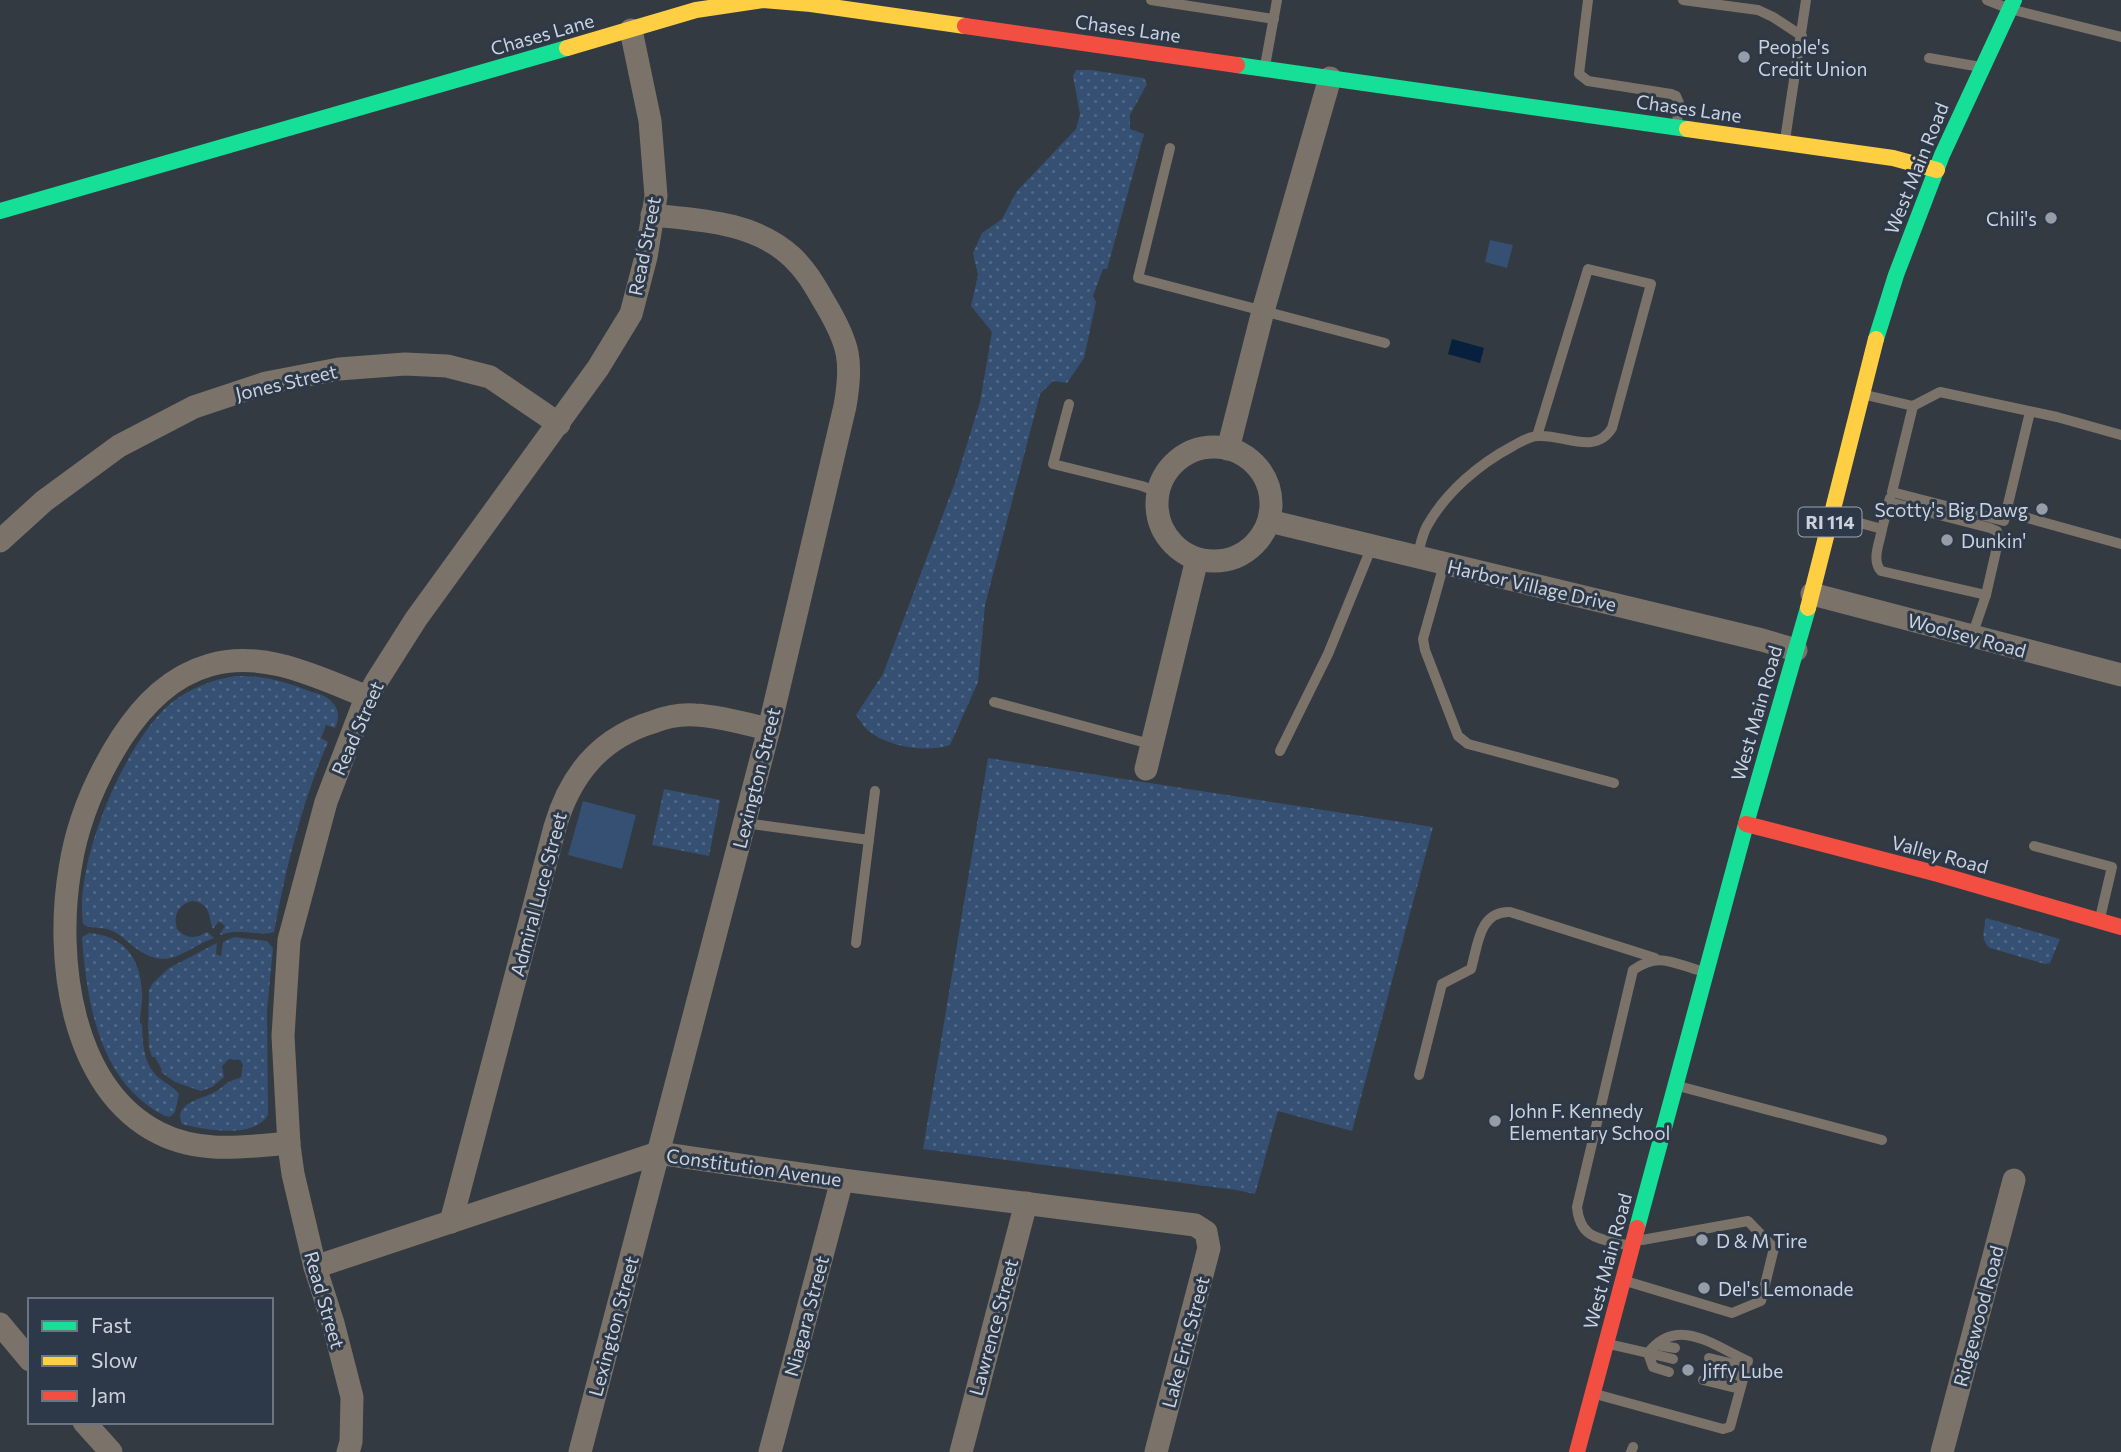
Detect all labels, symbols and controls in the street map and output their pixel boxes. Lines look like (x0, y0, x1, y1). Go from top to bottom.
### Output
street label: Chases Lane (488, 8, 596, 60)
street label: Chases Lane (1074, 9, 1182, 47)
place label: People's Credit Union (1758, 35, 1867, 80)
marker: People's Credit Union (1736, 49, 1752, 65)
street label: Chases Lane (1635, 89, 1743, 127)
street label: West Main Road (1879, 99, 1953, 237)
street label: Read Street (623, 194, 665, 297)
place label: Chili's (1986, 207, 2037, 230)
marker: Chili's (2043, 210, 2059, 226)
street label: Jones Street (233, 359, 339, 405)
place label: Scotty's Big Dawg (1874, 498, 2028, 521)
marker: Scotty's Big Dawg (2034, 501, 2050, 517)
road number: RI 114 (1798, 508, 1862, 536)
place label: Dunkin' (1961, 529, 2026, 552)
marker: Dunkin' (1939, 532, 1955, 548)
street label: Harbor Village Drive (1445, 554, 1619, 616)
street label: Woolsey Road (1905, 608, 2029, 662)
street label: West Main Road (1726, 643, 1786, 783)
street label: Read Street (326, 677, 388, 779)
street label: Lexington Street (727, 705, 785, 851)
street label: Admiral Luce Street (505, 809, 571, 979)
street label: Valley Road (1889, 830, 1991, 878)
place label: John F. Kennedy Elementary School (1509, 1099, 1670, 1144)
marker: John F. Kennedy Elementary School (1487, 1113, 1503, 1129)
street label: Constitution Avenue (665, 1143, 843, 1191)
street label: West Main Road (1578, 1190, 1636, 1332)
place label: D & M Tire (1716, 1229, 1807, 1252)
marker: D & M Tire (1694, 1232, 1710, 1248)
street label: Ridgewood Road (1948, 1243, 2008, 1389)
street label: Read Street (300, 1249, 350, 1352)
street label: Lexington Street (583, 1253, 643, 1399)
street label: Niagara Street (779, 1253, 833, 1379)
street label: Lawrence Street (964, 1256, 1022, 1398)
street label: Lake Erie Street (1156, 1273, 1214, 1410)
place label: Del's Lemonade (1718, 1277, 1854, 1300)
marker: Del's Lemonade (1696, 1280, 1712, 1296)
legend (28, 1298, 273, 1424)
text: Fast (91, 1312, 132, 1337)
text: Slow (91, 1347, 138, 1372)
place label: Jiffy Lube (1702, 1359, 1783, 1382)
marker: Jiffy Lube (1680, 1362, 1696, 1378)
text: Jam (91, 1382, 126, 1407)

